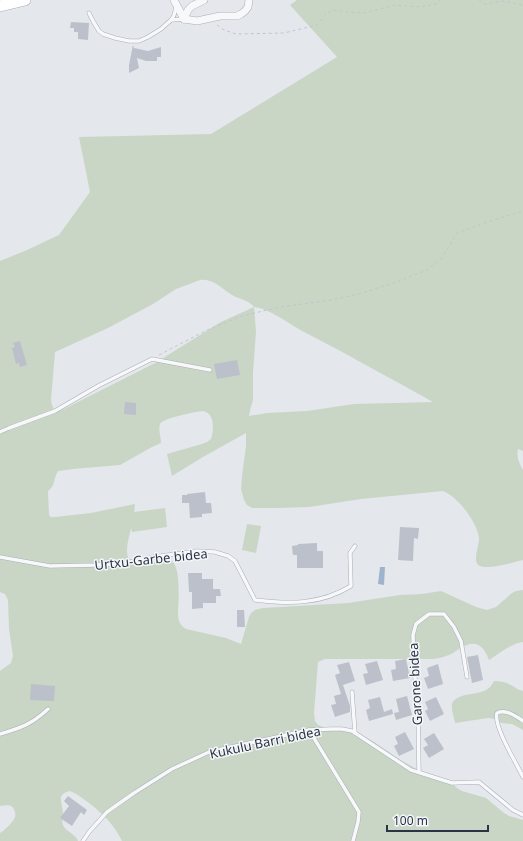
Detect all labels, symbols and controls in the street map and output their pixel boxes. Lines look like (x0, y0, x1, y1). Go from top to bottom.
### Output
street label: Urtxu-Garbe bidea (94, 544, 208, 574)
street label: Garone bidea (404, 642, 426, 726)
street label: Kukulu Barri bidea (208, 721, 322, 763)
scale bar (387, 807, 488, 833)
text: 100 m (393, 812, 428, 829)

